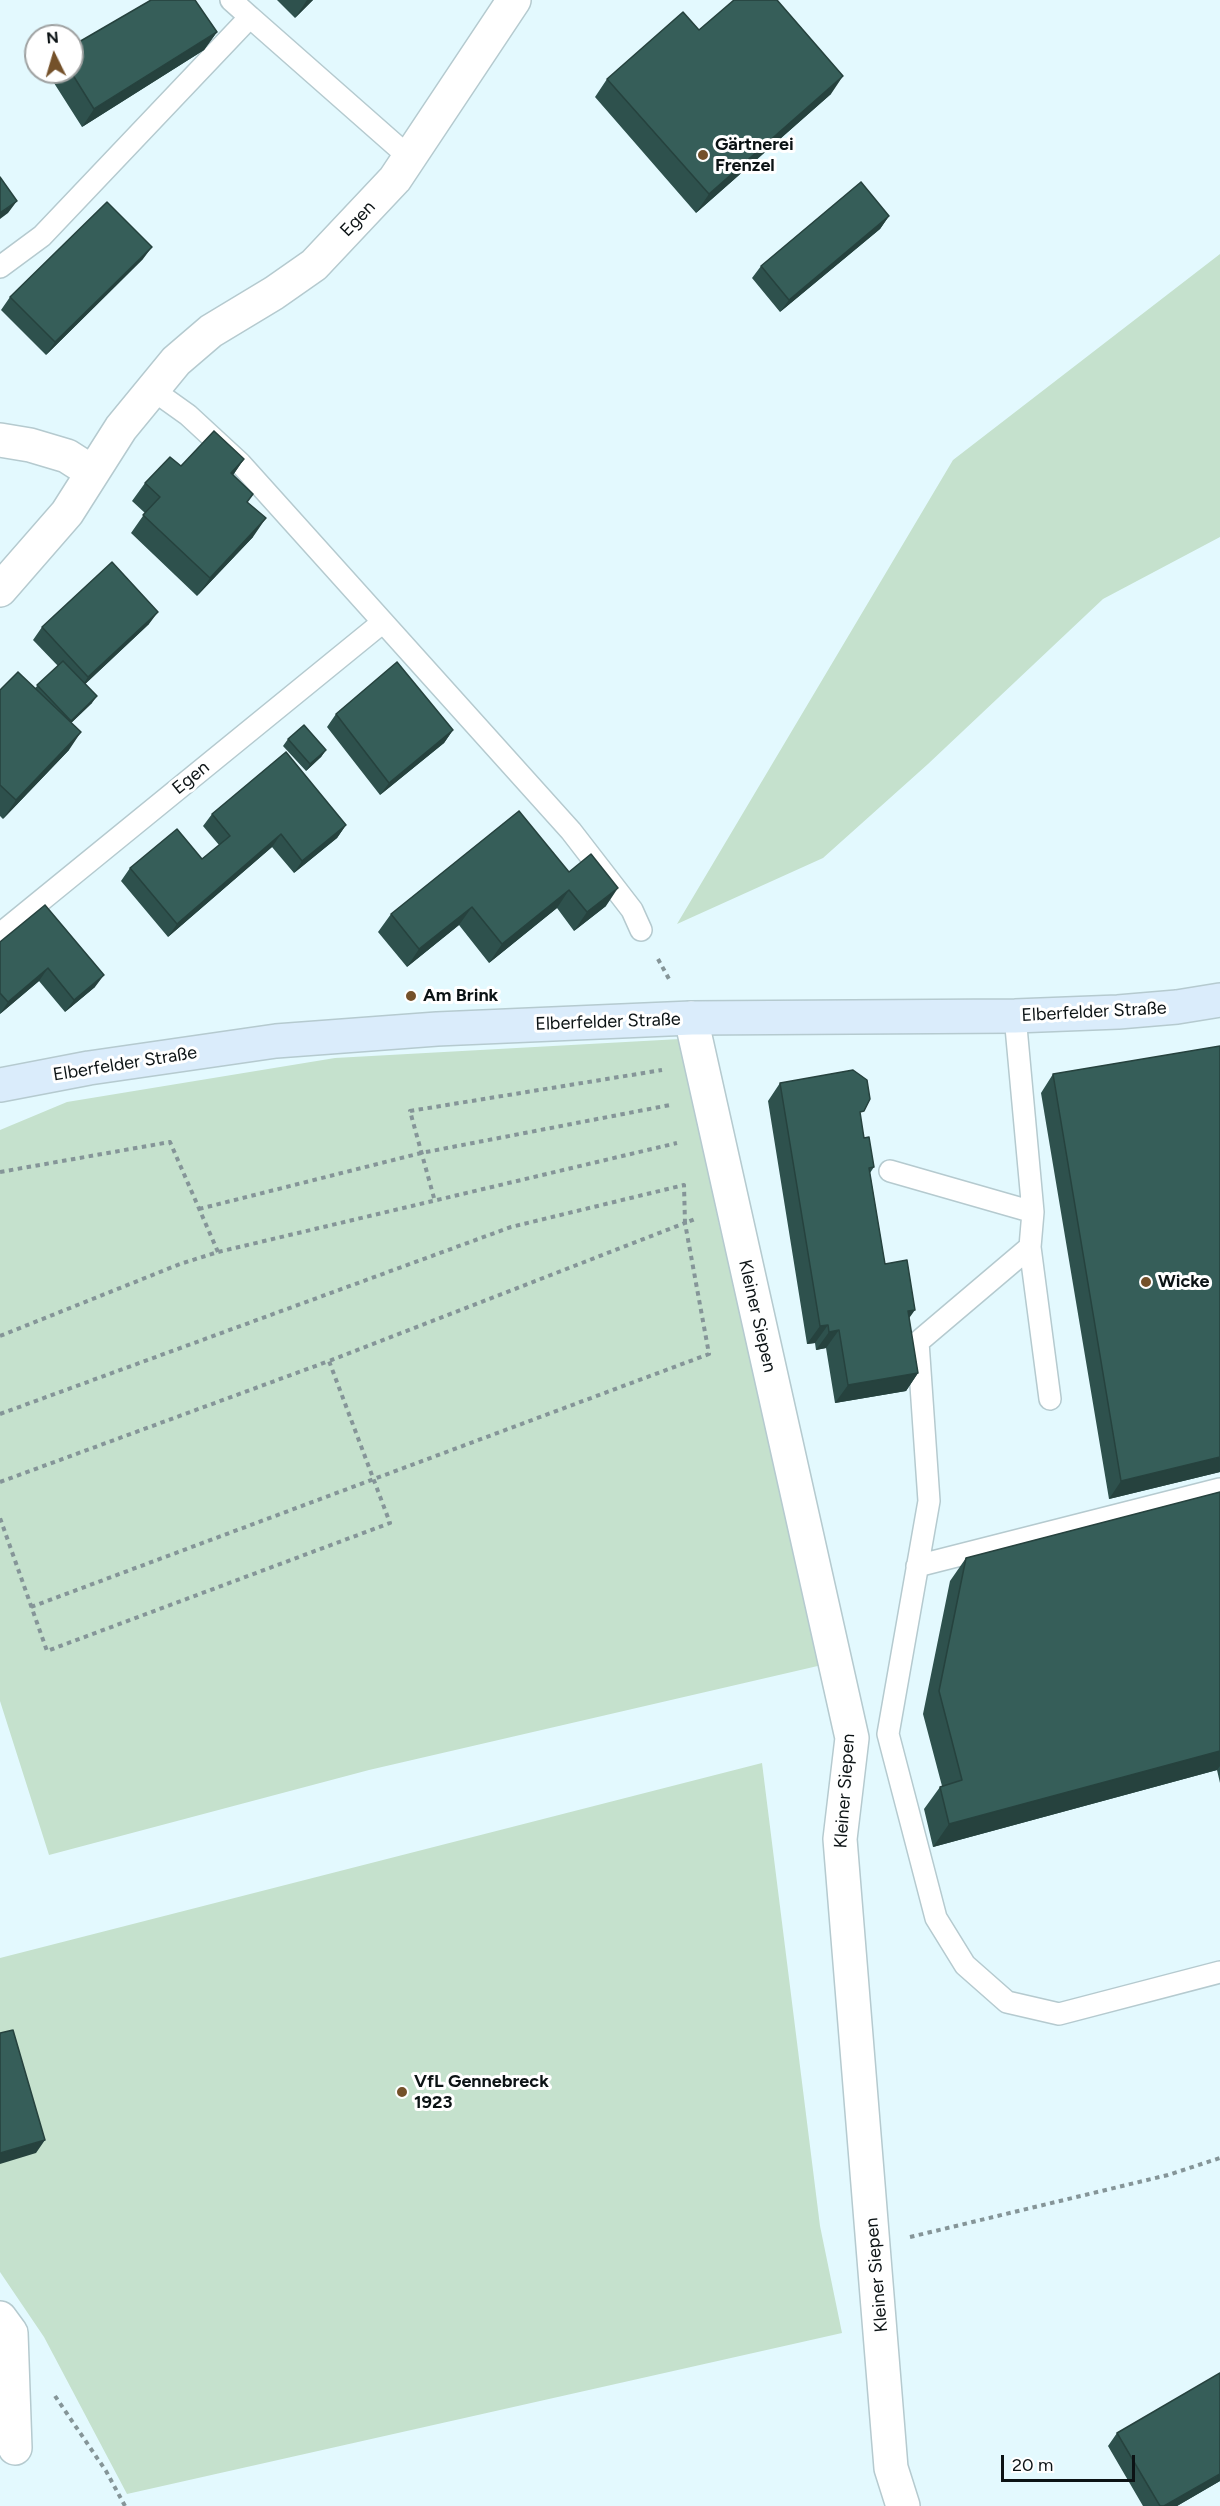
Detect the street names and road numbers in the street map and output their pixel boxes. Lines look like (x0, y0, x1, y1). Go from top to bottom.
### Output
street label: Egen (336, 197, 380, 241)
street label: Egen (168, 757, 214, 799)
street label: Elberfelder Straße (1021, 997, 1167, 1027)
street label: Elberfelder Straße (535, 1009, 681, 1035)
street label: Elberfelder Straße (51, 1042, 199, 1086)
street label: Kleiner Siepen (734, 1258, 780, 1374)
street label: Kleiner Siepen (830, 1733, 860, 1849)
street label: Kleiner Siepen (861, 2217, 893, 2333)

